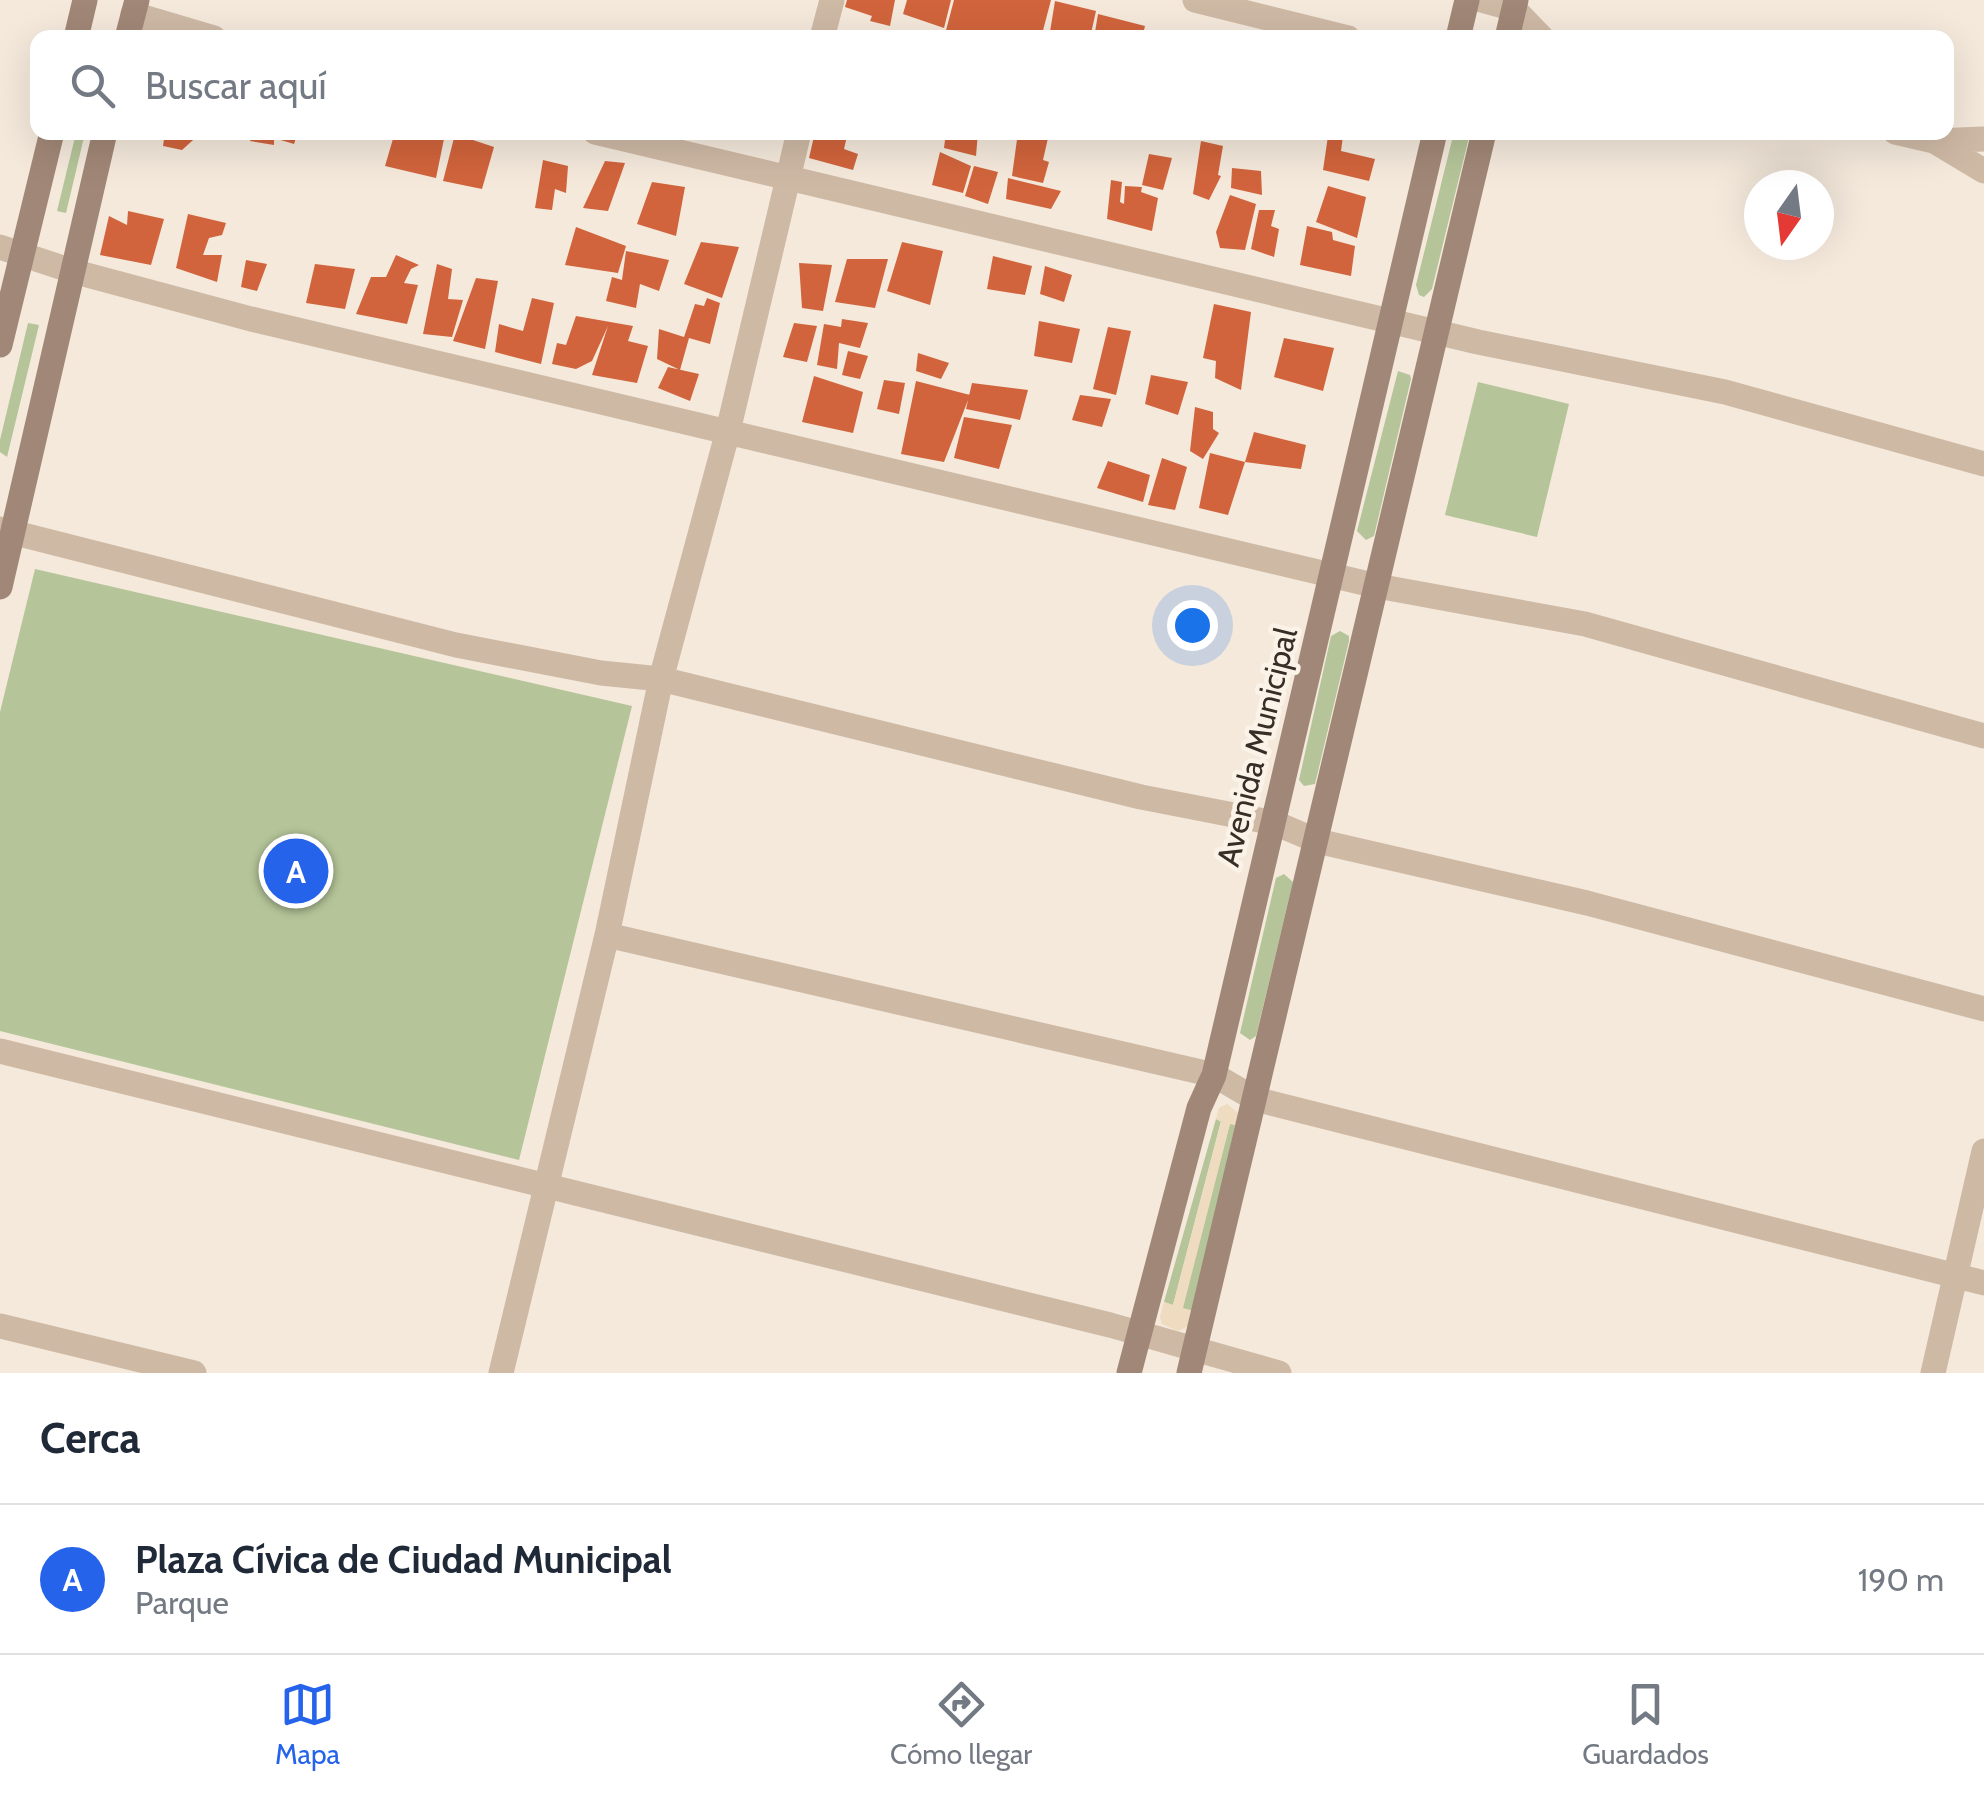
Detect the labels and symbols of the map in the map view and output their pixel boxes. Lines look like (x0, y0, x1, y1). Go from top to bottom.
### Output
north arrow (1744, 170, 1834, 260)
your location (1167, 600, 1218, 651)
street label: Avenida Municipal (1208, 623, 1305, 870)
pin: A (264, 834, 328, 908)

